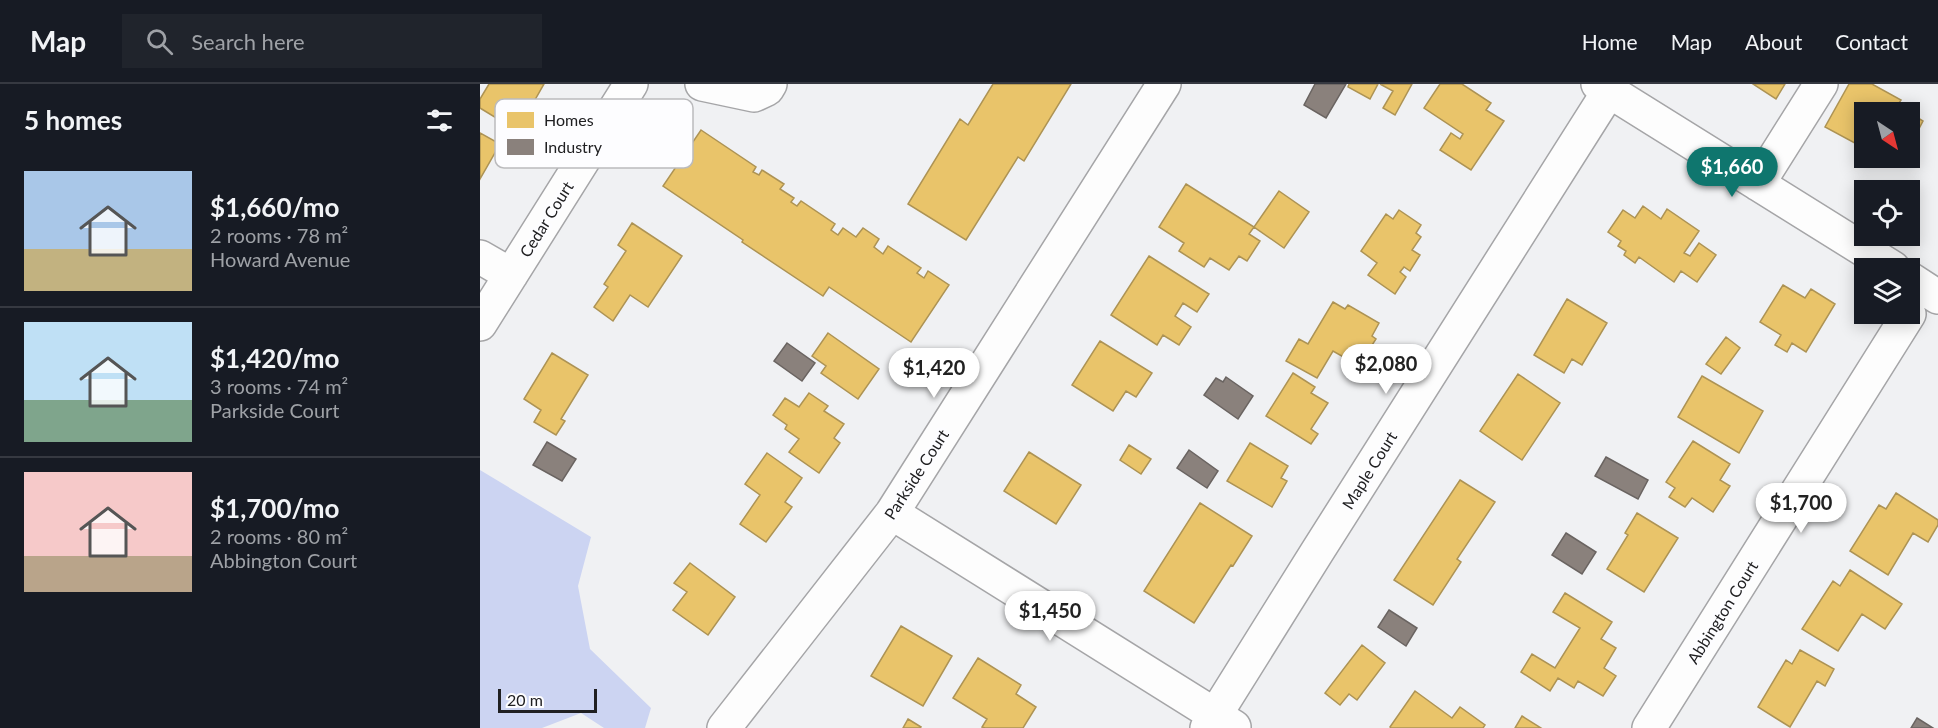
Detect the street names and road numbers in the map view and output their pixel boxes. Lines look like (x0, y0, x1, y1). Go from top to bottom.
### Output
street label: Cedar Court (515, 177, 577, 260)
street label: Parkside Court (880, 425, 952, 523)
street label: Maple Court (1338, 427, 1400, 512)
street label: Abbington Court (1683, 557, 1761, 667)

